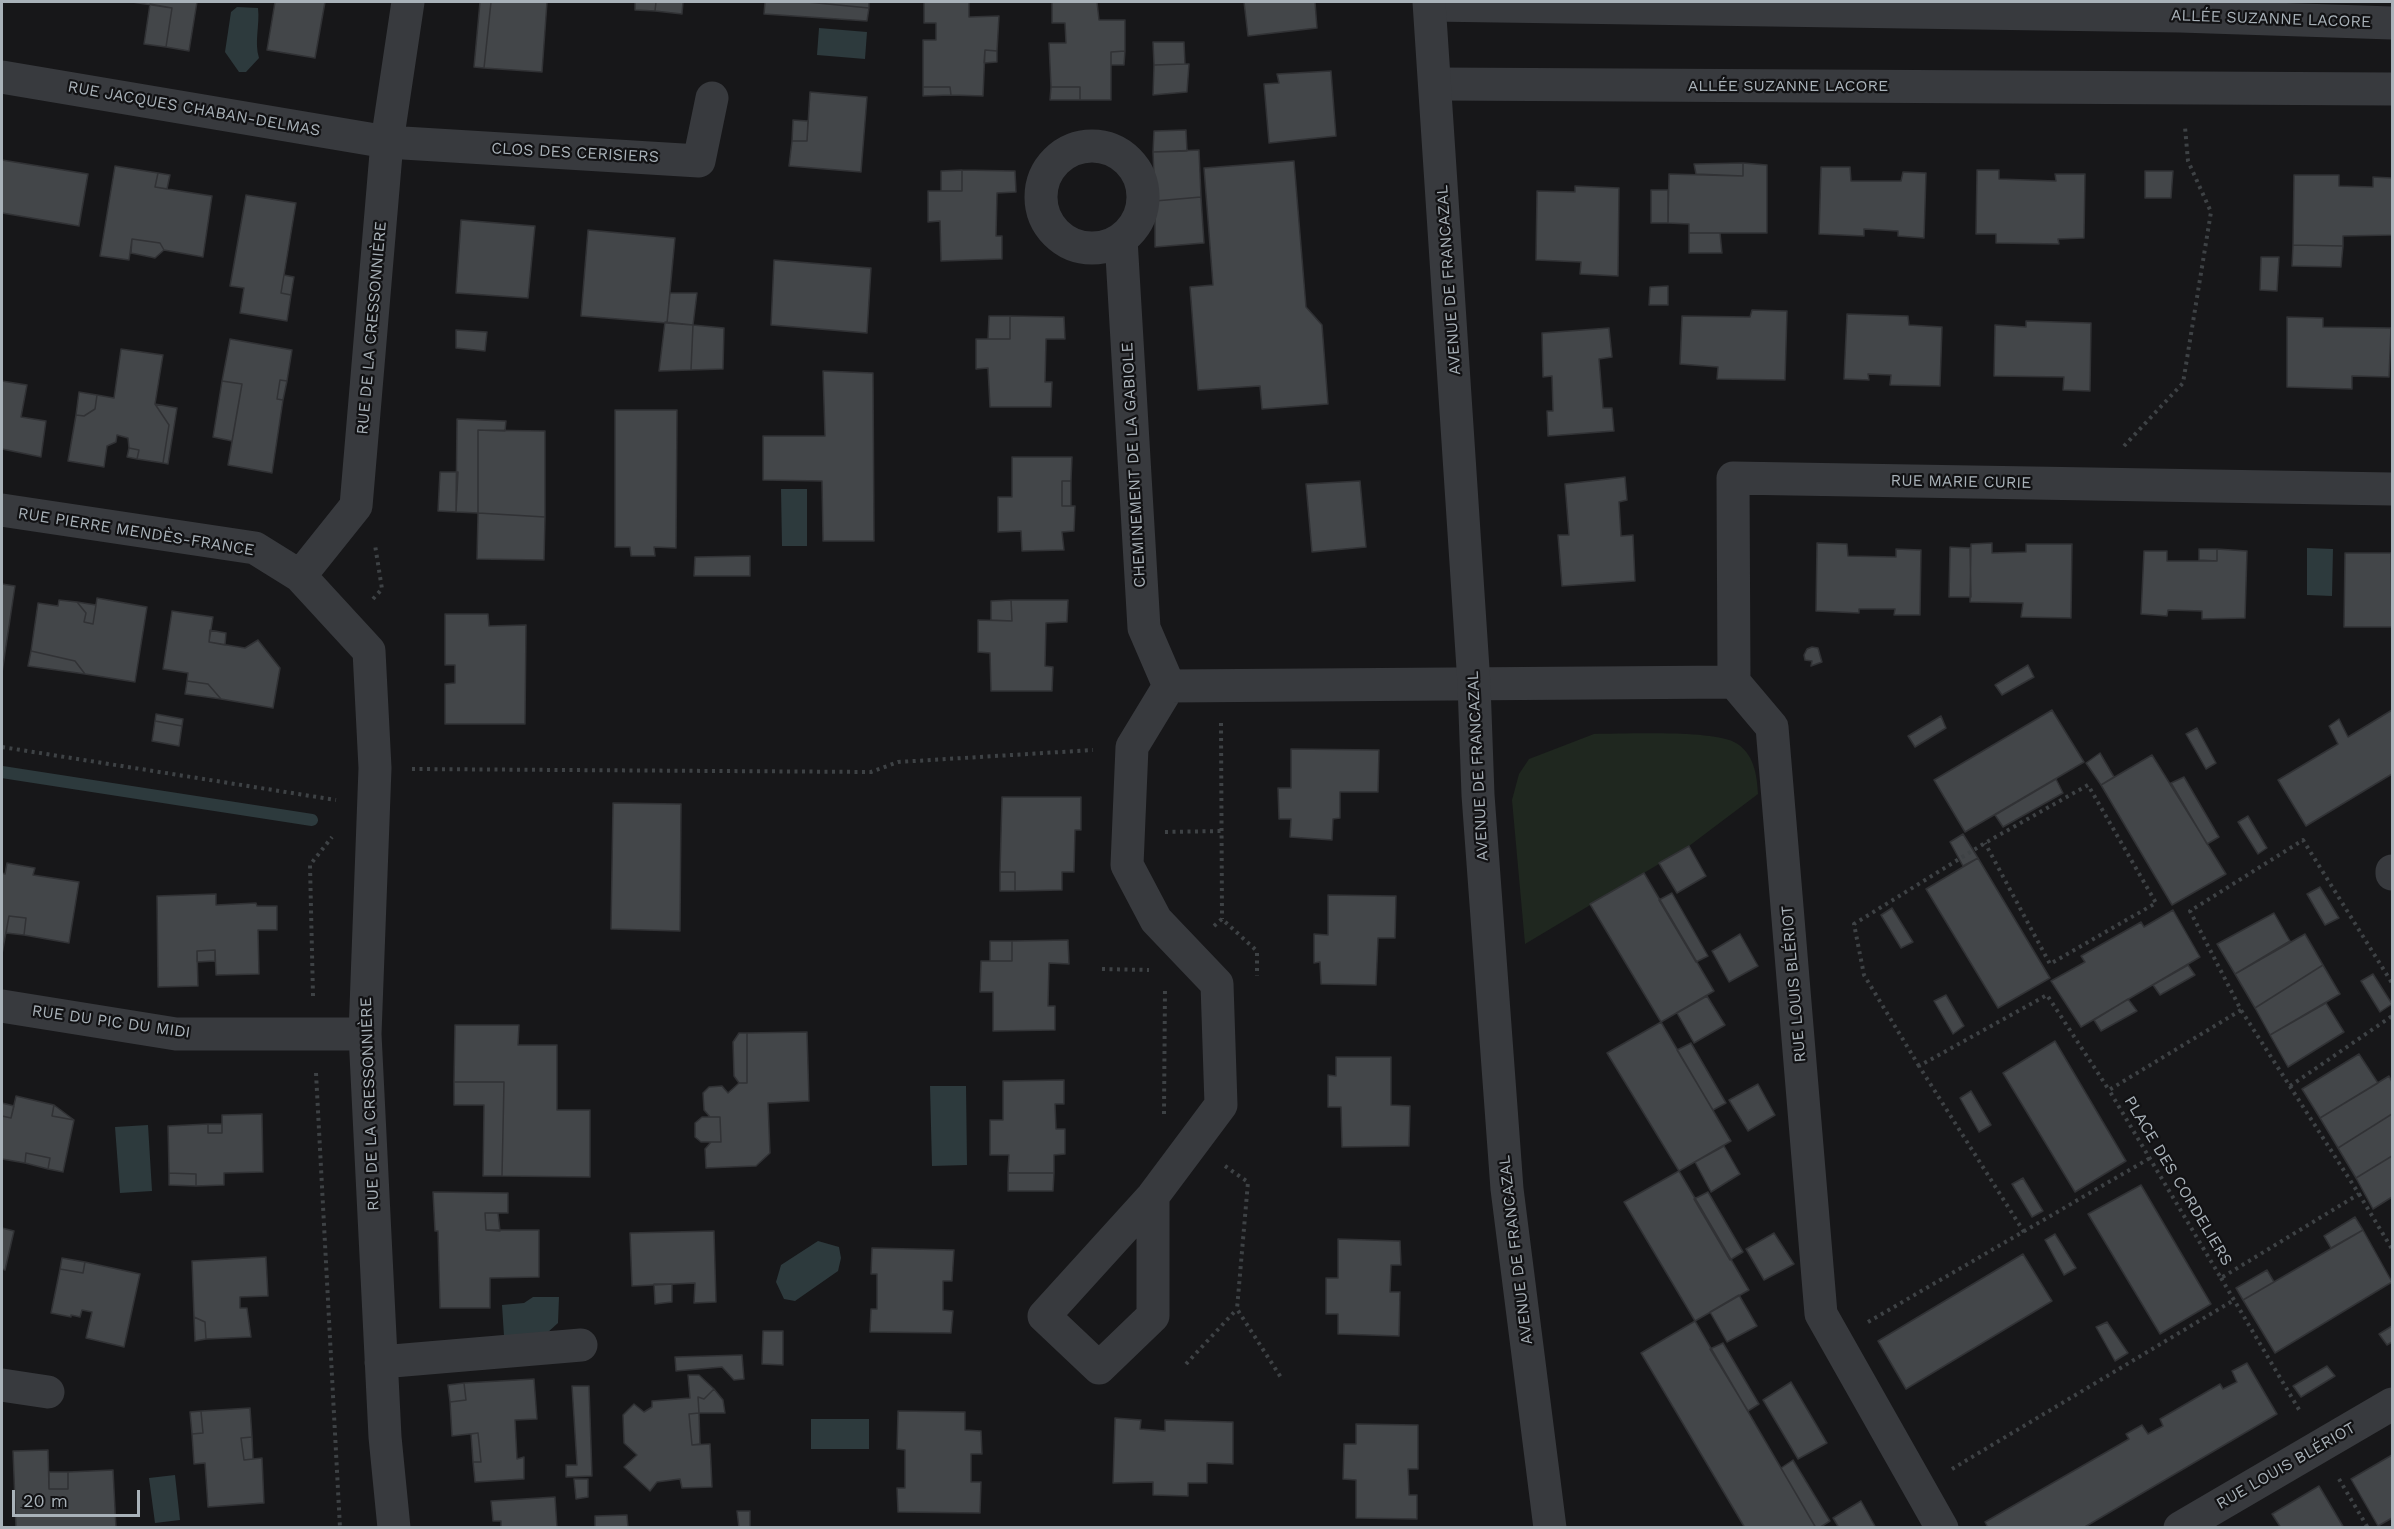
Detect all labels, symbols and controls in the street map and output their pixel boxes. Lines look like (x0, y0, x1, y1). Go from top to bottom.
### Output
street label: ALLÉE SUZANNE LACORE (2170, 6, 2372, 32)
street label: ALLÉE SUZANNE LACORE (1688, 76, 1888, 96)
street label: RUE JACQUES CHABAN-DELMAS (66, 77, 322, 141)
street label: CLOS DES CERISIERS (491, 139, 659, 167)
street label: AVENUE DE FRANCAZAL (1433, 184, 1465, 376)
street label: RUE DE LA CRESSONNIÈRE (353, 221, 391, 435)
street label: CHEMINEMENT DE LA GABIOLE (1118, 342, 1150, 588)
street label: RUE MARIE CURIE (1890, 471, 2032, 493)
street label: RUE PIERRE MENDÈS-FRANCE (16, 504, 256, 560)
street label: AVENUE DE FRANCAZAL (1463, 670, 1493, 862)
street label: RUE LOUIS BLÉRIOT (1778, 905, 1810, 1063)
street label: RUE DE LA CRESSONNIÈRE (357, 997, 383, 1211)
street label: RUE DU PIC DU MIDI (31, 1001, 191, 1043)
street label: PLACE DES CORDELIERS (2120, 1093, 2236, 1269)
street label: AVENUE DE FRANCAZAL (1495, 1154, 1537, 1346)
street label: RUE LOUIS BLÉRIOT (2213, 1418, 2359, 1514)
scale bar (15, 1478, 142, 1516)
text: 20 m (23, 1490, 68, 1511)

